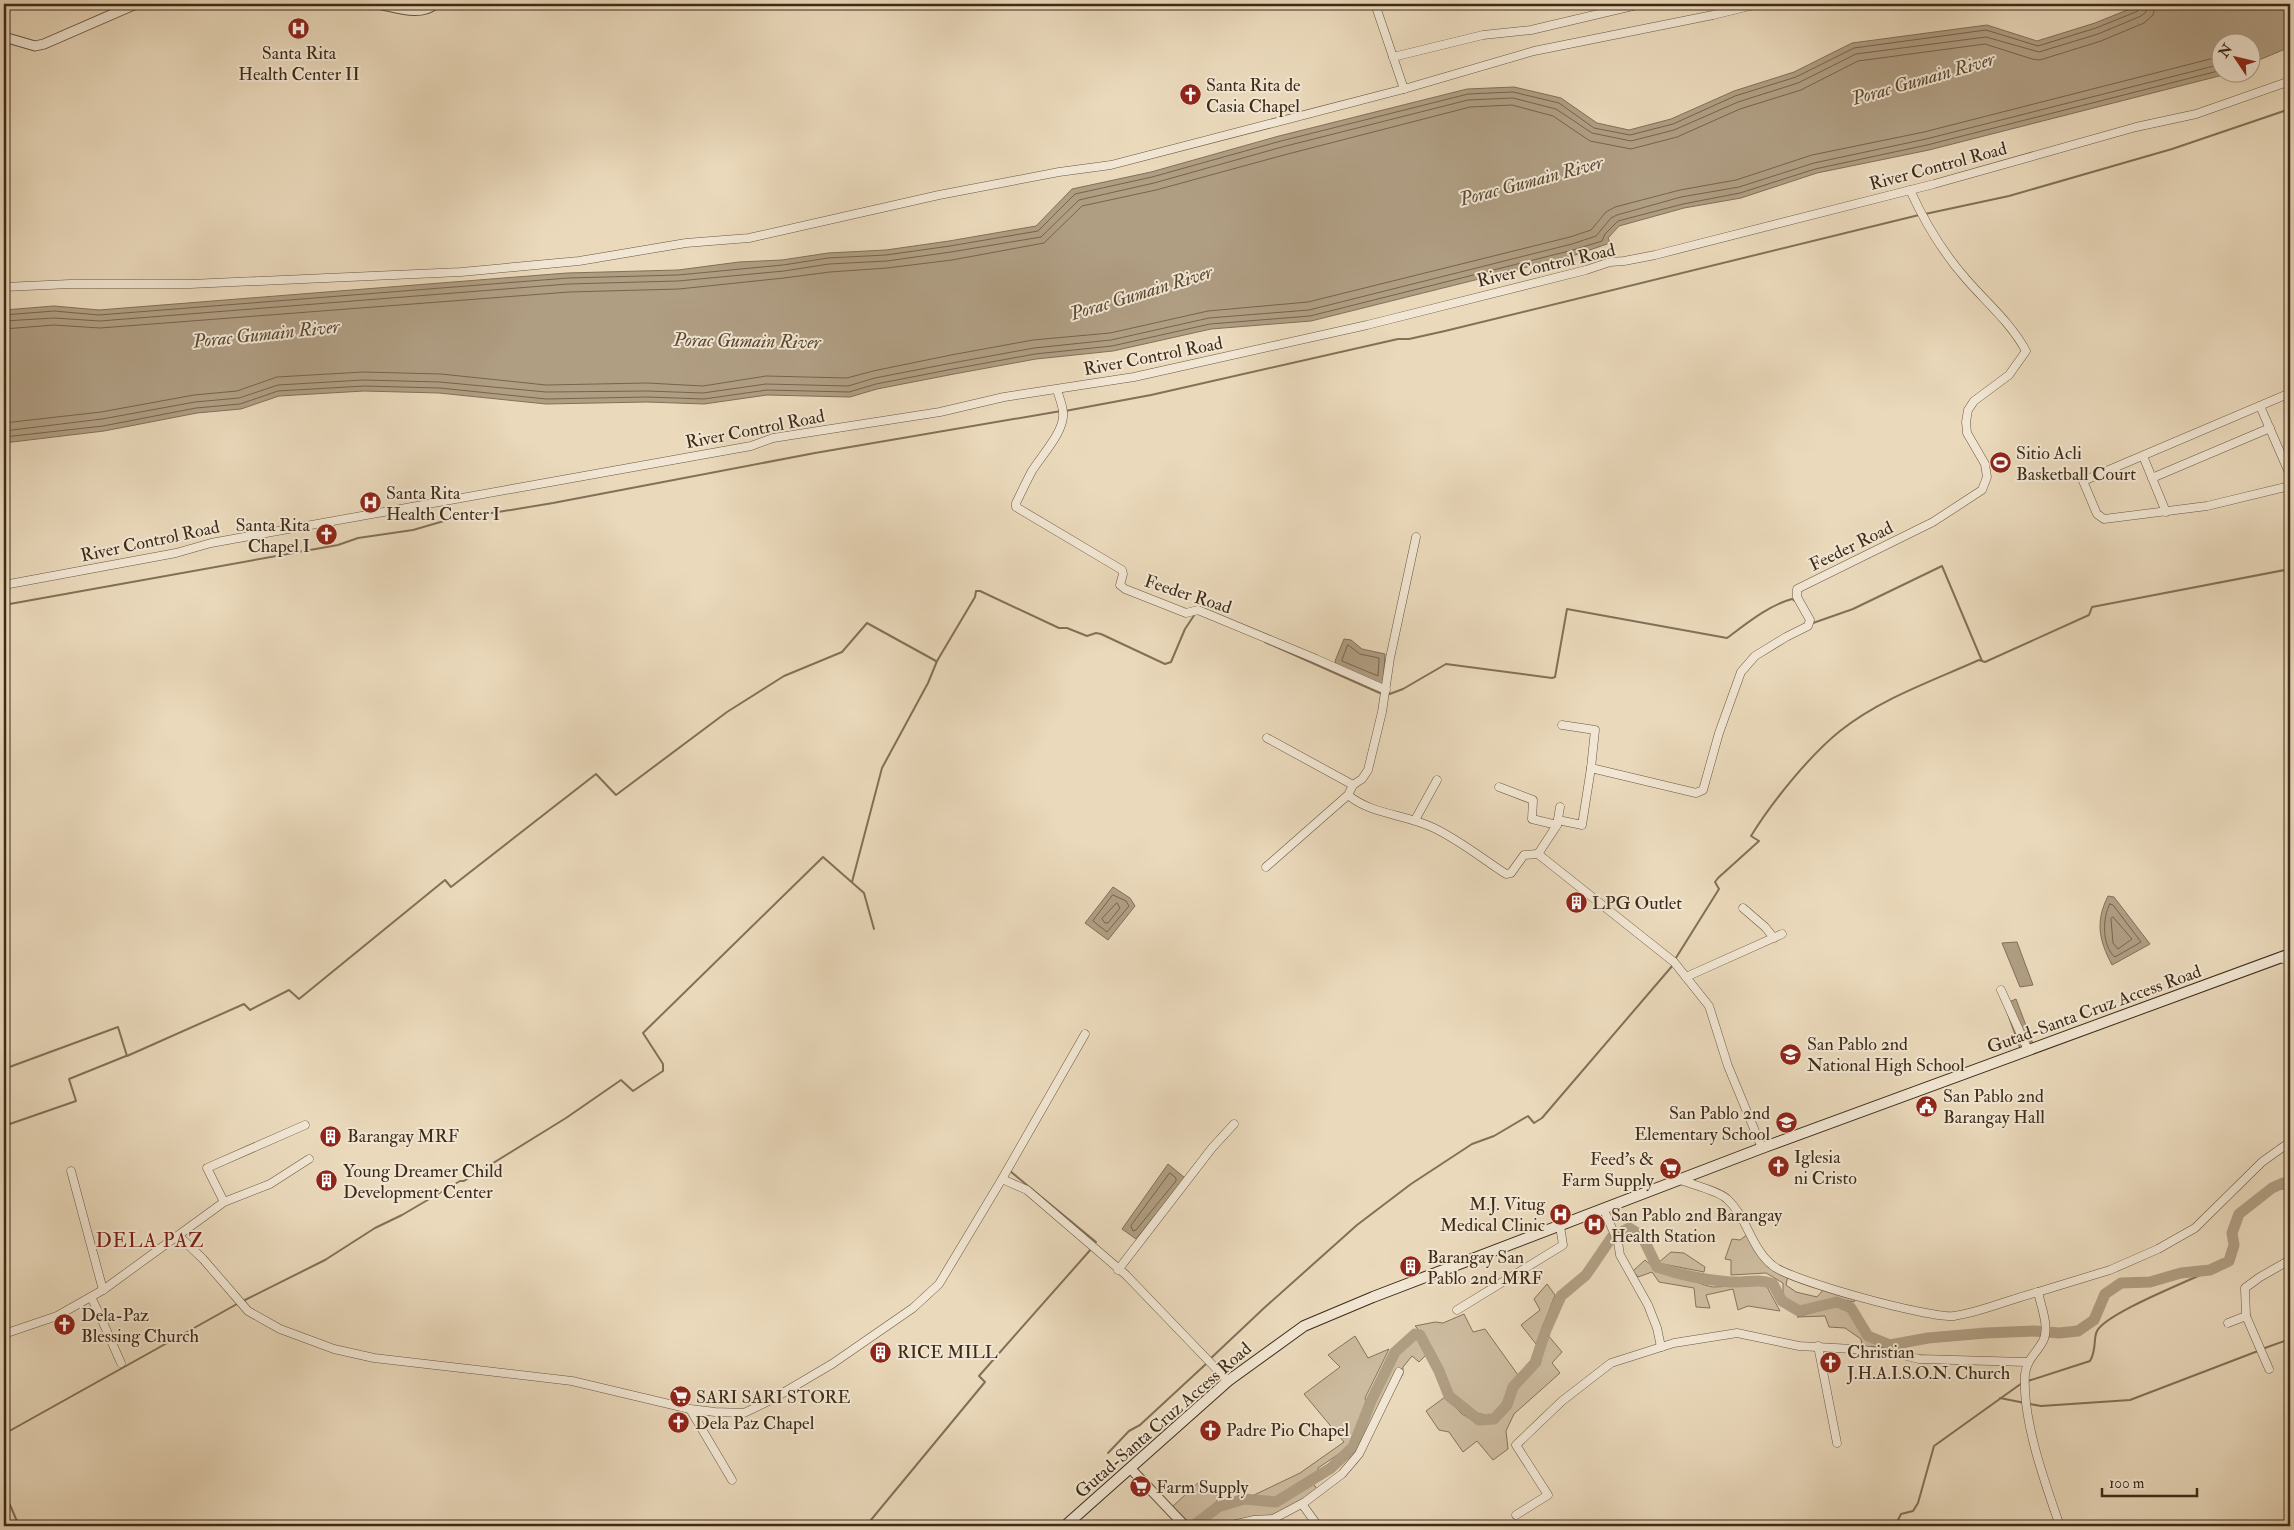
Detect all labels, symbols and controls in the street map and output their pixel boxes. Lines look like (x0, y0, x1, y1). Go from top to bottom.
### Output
hospital icon: Santa Rita Health Center II (287, 16, 311, 40)
north arrow (2212, 32, 2262, 82)
text: N (2215, 40, 2237, 62)
place label: Santa Rita Health Center II (238, 42, 360, 86)
water label: Porac Gumain River (1848, 47, 1998, 111)
place label: Santa Rita de Casia Chapel (1206, 74, 1301, 118)
church icon: Santa Rita de Casia Chapel (1178, 83, 1202, 107)
street label: River Control Road (1867, 137, 2009, 196)
water label: Porac Gumain River (1456, 150, 1606, 212)
street label: River Control Road (1475, 238, 1618, 293)
water label: Porac Gumain River (1066, 260, 1216, 326)
water label: Porac Gumain River (191, 314, 342, 354)
water label: Porac Gumain River (672, 328, 822, 354)
street label: River Control Road (1082, 332, 1225, 381)
street label: River Control Road (684, 405, 827, 454)
place label: Sitio Acli Basketball Court (2016, 442, 2136, 486)
sports icon: Sitio Acli Basketball Court (1988, 451, 2012, 475)
place label: Santa Rita Health Center I (386, 482, 500, 526)
hospital icon: Santa Rita Health Center I (358, 491, 382, 515)
place label: Santa Rita Chapel I (236, 514, 311, 558)
street label: River Control Road (79, 516, 222, 567)
street label: Feeder Road (1806, 516, 1897, 577)
church icon: Santa Rita Chapel I (314, 523, 338, 547)
street label: Feeder Road (1141, 570, 1235, 619)
building icon: LPG Outlet (1564, 891, 1588, 915)
place label: LPG Outlet (1592, 892, 1682, 915)
street label: Gutad-Santa Cruz Access Road (1984, 960, 2205, 1059)
place label: San Pablo 2nd National High School (1807, 1033, 1965, 1077)
school or university icon: San Pablo 2nd National High School (1779, 1042, 1803, 1066)
place label: San Pablo 2nd Barangay Hall (1943, 1085, 2045, 1129)
public building icon: San Pablo 2nd Barangay Hall (1915, 1094, 1939, 1118)
place label: San Pablo 2nd Elementary School (1634, 1102, 1770, 1146)
school or university icon: San Pablo 2nd Elementary School (1774, 1111, 1798, 1135)
building icon: Barangay MRF (319, 1124, 343, 1148)
place label: Barangay MRF (347, 1125, 459, 1148)
place label: Iglesia ni Cristo (1794, 1146, 1857, 1190)
place label: Feed's & Farm Supply (1562, 1148, 1655, 1192)
church icon: Iglesia ni Cristo (1766, 1155, 1790, 1179)
supermarket icon: Feed's & Farm Supply (1658, 1157, 1682, 1181)
place label: Young Dreamer Child Development Center (343, 1160, 503, 1204)
building icon: Young Dreamer Child Development Center (315, 1169, 339, 1193)
place label: M.J. Vitug Medical Clinic (1440, 1193, 1546, 1237)
hospital icon: M.J. Vitug Medical Clinic (1549, 1202, 1573, 1226)
place label: San Pablo 2nd Barangay Health Station (1611, 1204, 1783, 1248)
hospital icon: San Pablo 2nd Barangay Health Station (1583, 1213, 1607, 1237)
district label: DELA PAZ (95, 1228, 205, 1253)
place label: Barangay San Pablo 2nd MRF (1427, 1246, 1543, 1290)
building icon: Barangay San Pablo 2nd MRF (1399, 1255, 1423, 1279)
place label: Dela-Paz Blessing Church (81, 1304, 200, 1348)
church icon: Dela-Paz Blessing Church (53, 1313, 77, 1337)
street label: Gutad-Santa Cruz Access Road (1070, 1337, 1256, 1503)
building icon: RICE MILL (869, 1340, 893, 1364)
place label: RICE MILL (897, 1341, 998, 1364)
place label: Christian J.H.A.I.S.O.N. Church (1846, 1341, 2011, 1385)
church icon: Christian J.H.A.I.S.O.N. Church (1819, 1350, 1843, 1374)
supermarket icon: SARI SARI STORE (668, 1385, 692, 1409)
place label: SARI SARI STORE (696, 1386, 851, 1409)
church icon: Dela Paz Chapel (667, 1411, 691, 1435)
place label: Dela Paz Chapel (695, 1412, 815, 1435)
church icon: Padre Pio Chapel (1198, 1418, 1222, 1442)
place label: Padre Pio Chapel (1226, 1419, 1350, 1442)
scale bar (2102, 1465, 2196, 1497)
text: 100 m (2109, 1474, 2145, 1493)
supermarket icon: Farm Supply (1128, 1475, 1152, 1499)
place label: Farm Supply (1156, 1476, 1250, 1499)

